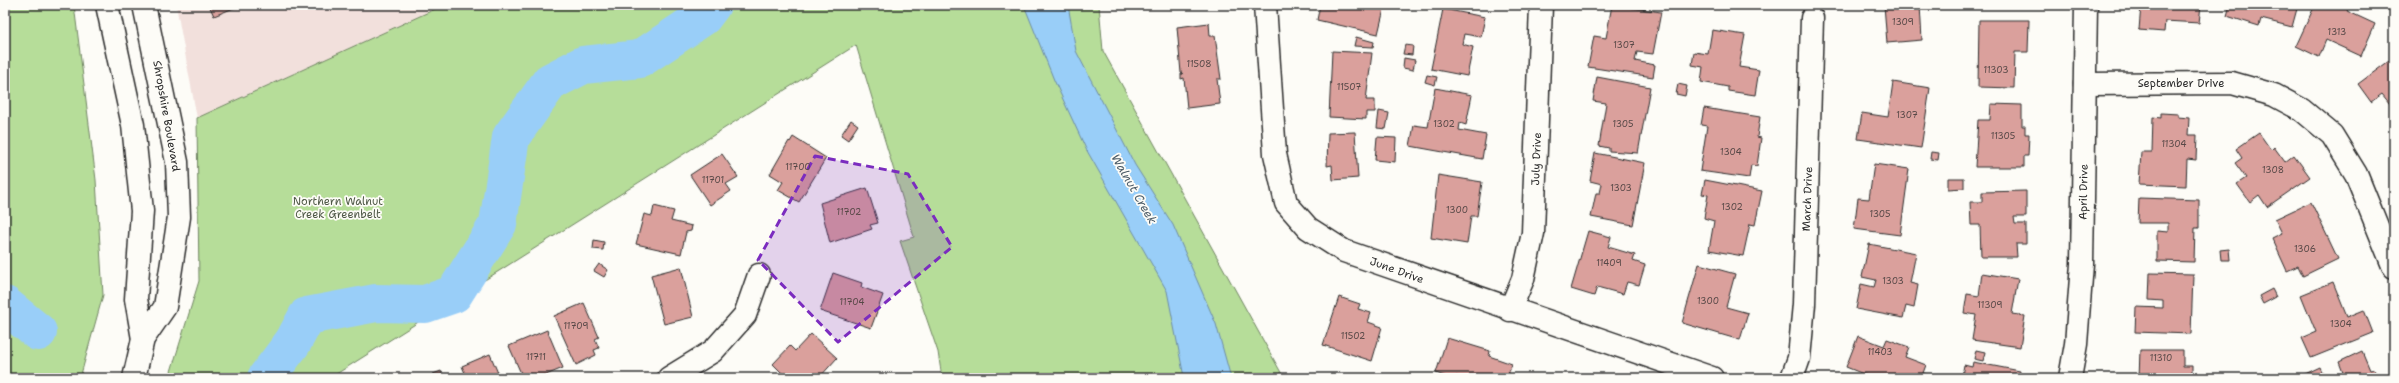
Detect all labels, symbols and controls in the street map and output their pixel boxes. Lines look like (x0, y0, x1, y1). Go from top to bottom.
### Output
house number: 1309 (1892, 16, 1914, 28)
house number: 1313 (2328, 26, 2346, 38)
house number: 1307 (1613, 39, 1635, 51)
house number: 11508 (1187, 58, 1211, 70)
street label: Shropshire Boulevard (149, 59, 184, 173)
house number: 11303 (1983, 64, 2009, 76)
street label: September Drive (2138, 76, 2224, 91)
house number: 11507 (1337, 81, 1361, 93)
house number: 1307 (1896, 109, 1918, 121)
house number: 1302 (1433, 118, 1455, 130)
house number: 1305 (1612, 118, 1634, 130)
house number: 11305 (1991, 130, 2015, 142)
street label: July Drive (1528, 132, 1545, 186)
house number: 11304 (2161, 138, 2187, 150)
house number: 1304 (1720, 146, 1742, 158)
water label: Walnut Creek (1107, 151, 1161, 227)
house number: 11700 (785, 161, 811, 173)
street label: April Drive (2076, 164, 2091, 220)
house number: 1308 (2262, 164, 2284, 176)
street label: March Drive (1799, 166, 1816, 232)
house number: 11701 (702, 174, 724, 186)
house number: 1303 (1610, 182, 1632, 194)
park label: Northern Walnut Creek Greenbelt (293, 194, 383, 222)
house number: 1302 (1721, 201, 1743, 213)
house number: 1300 (1446, 204, 1468, 216)
house number: 11702 (837, 206, 861, 218)
house number: 1305 (1869, 208, 1891, 220)
house number: 1306 (2294, 243, 2316, 255)
street label: June Drive (1368, 254, 1426, 287)
house number: 11409 (1596, 257, 1622, 269)
house number: 1303 (1882, 275, 1904, 287)
house number: 1300 (1697, 295, 1719, 307)
house number: 11704 (839, 296, 865, 308)
house number: 11309 (1977, 299, 2003, 311)
house number: 1304 (2330, 318, 2352, 330)
house number: 11709 (563, 320, 589, 332)
house number: 11502 (1341, 330, 1365, 342)
house number: 11403 (1867, 346, 1893, 358)
house number: 11711 (526, 351, 546, 363)
house number: 11310 (2150, 352, 2172, 364)

